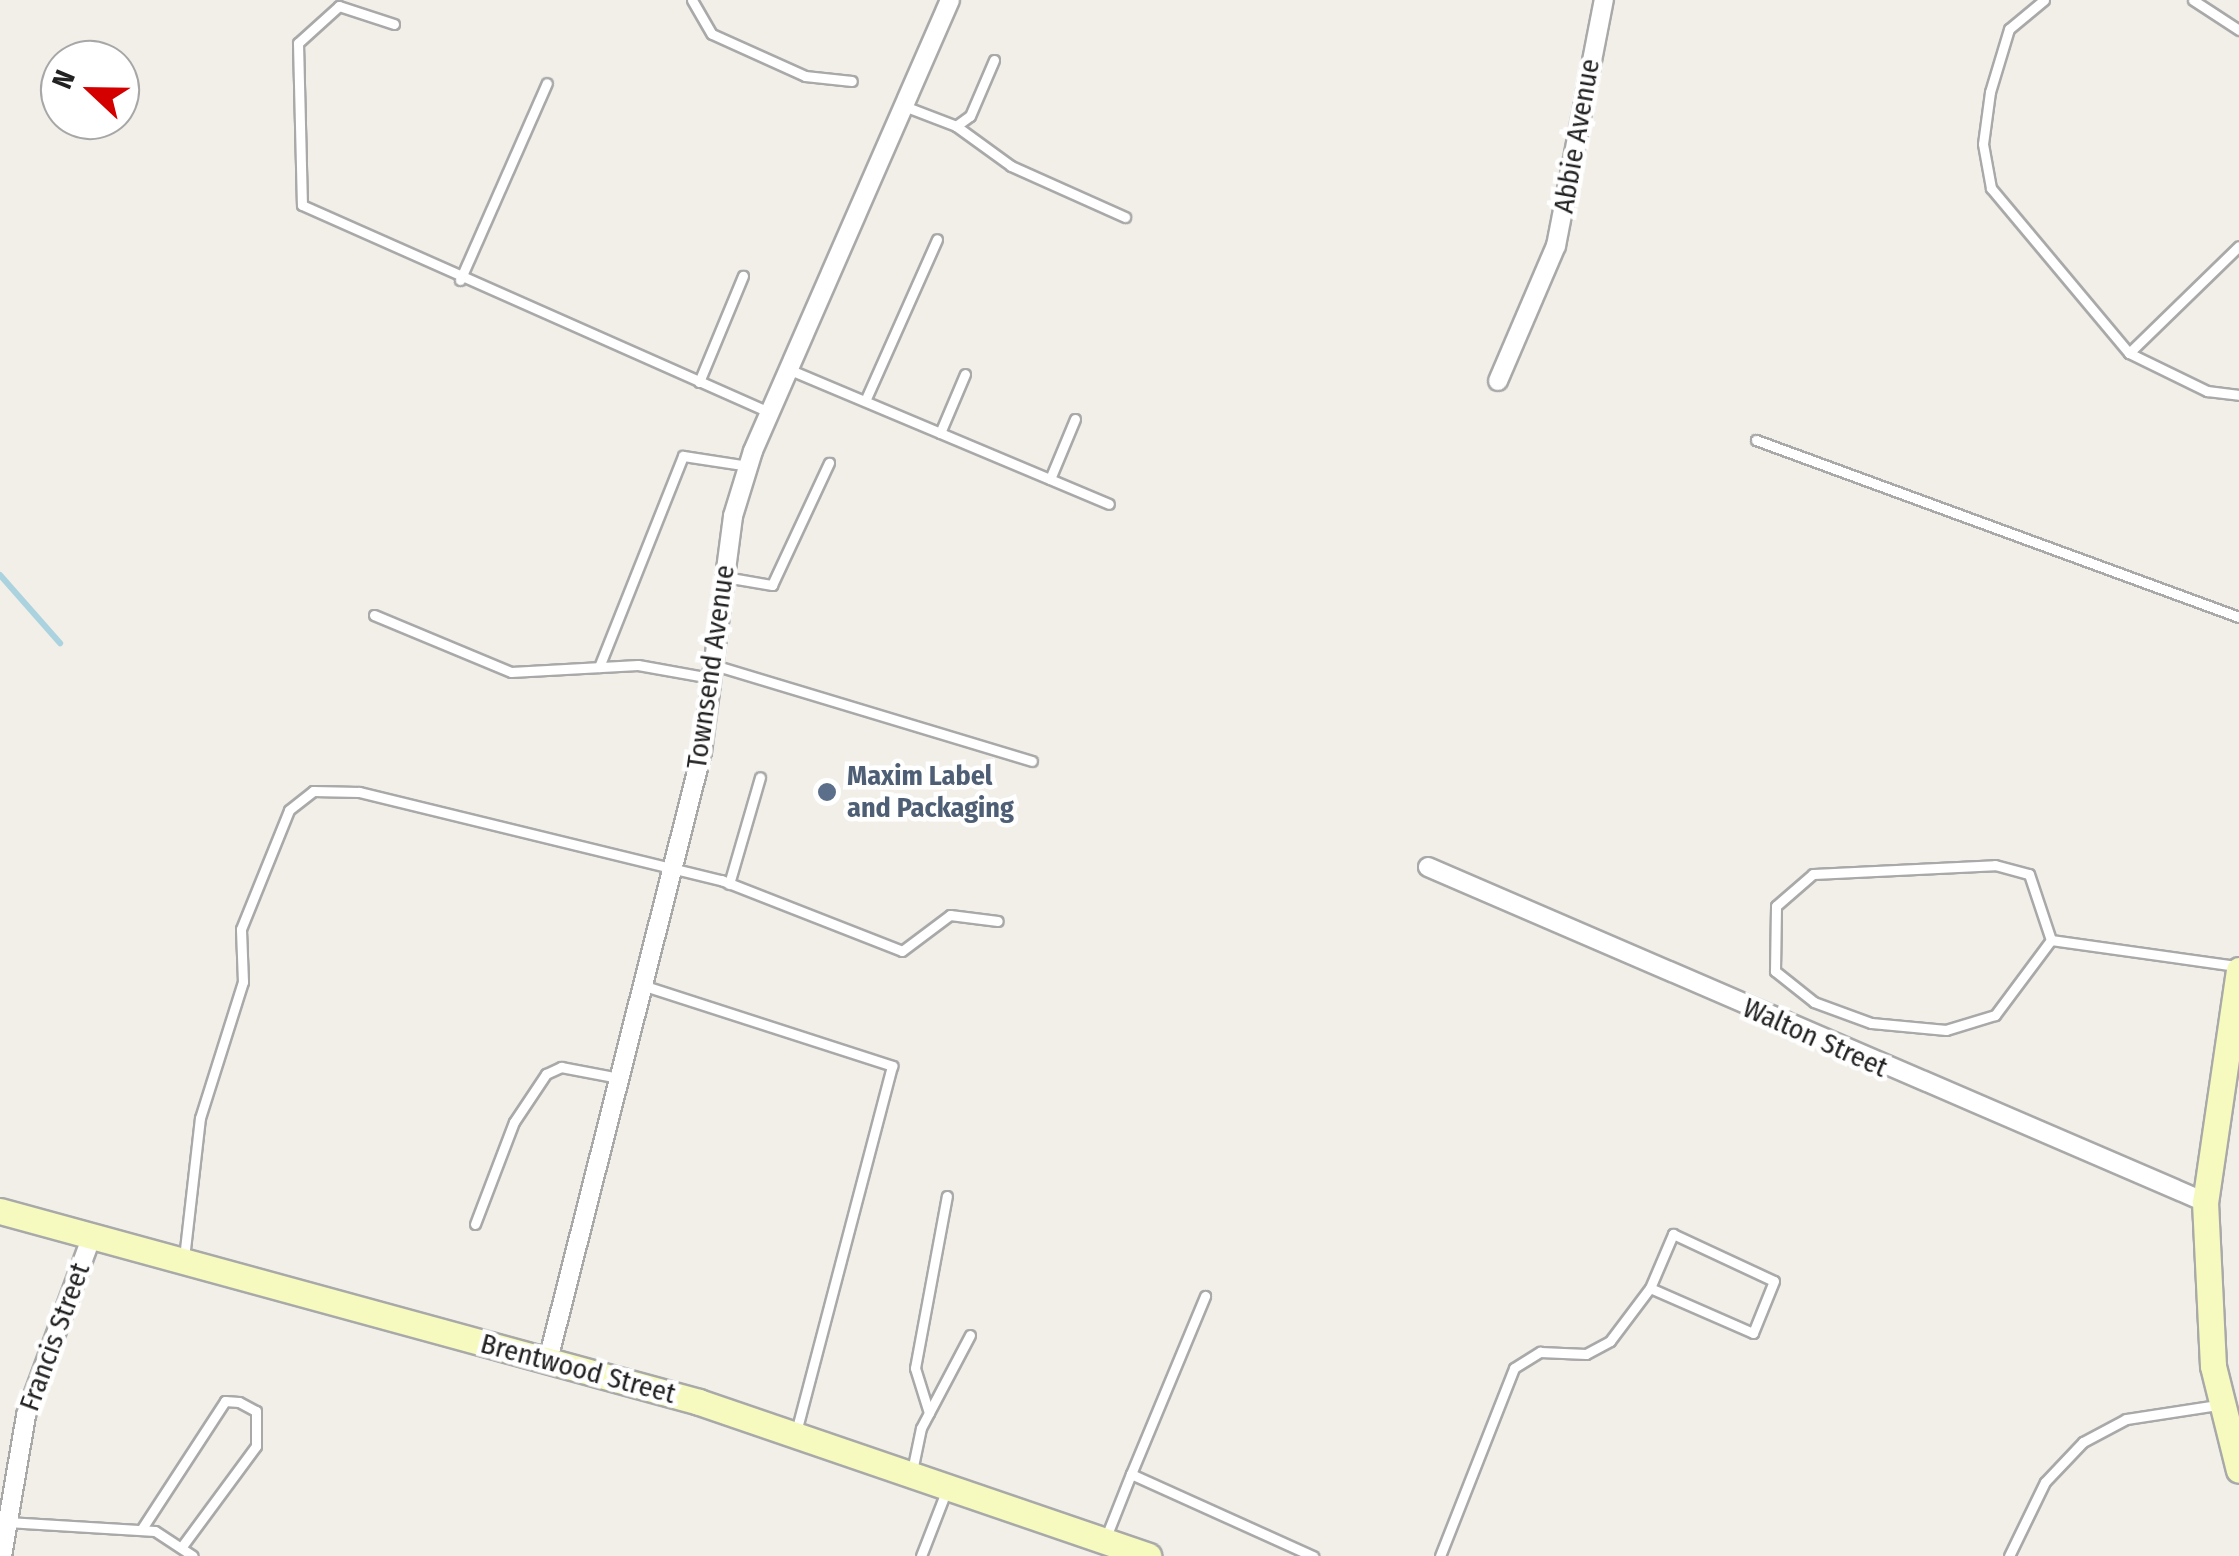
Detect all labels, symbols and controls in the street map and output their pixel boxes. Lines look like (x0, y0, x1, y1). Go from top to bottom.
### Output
north arrow (40, 40, 140, 140)
street label: Abbie Avenue (1547, 56, 1607, 216)
text: N (45, 65, 82, 93)
street label: Townsend Avenue (680, 563, 742, 771)
place label: Maxim Label and Packaging (847, 759, 1014, 825)
marker: Maxim Label and Packaging (816, 781, 838, 803)
street label: Walton Street (1738, 991, 1892, 1085)
street label: Francis Street (13, 1258, 97, 1416)
street label: Brentwood Street (477, 1327, 679, 1411)

